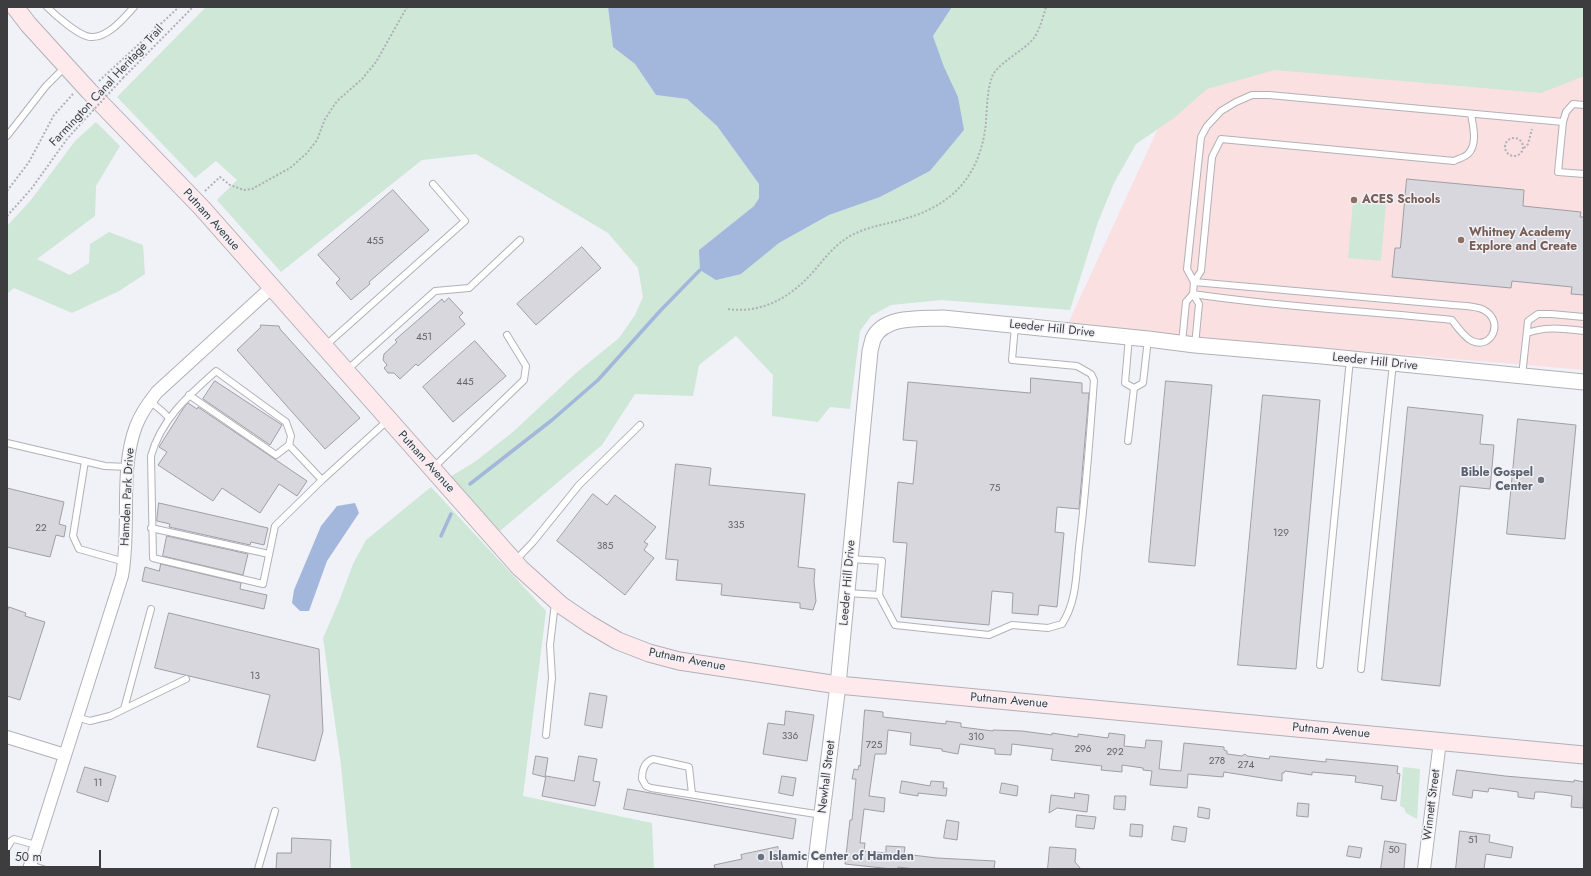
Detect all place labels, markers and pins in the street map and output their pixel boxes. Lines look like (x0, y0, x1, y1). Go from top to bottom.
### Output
place label: ACES Schools (1362, 193, 1440, 207)
marker: ACES Schools (1349, 195, 1359, 205)
place label: Whitney Academy Explore and Create (1469, 226, 1577, 254)
marker: Whitney Academy Explore and Create (1456, 235, 1466, 245)
place label: Bible Gospel Center (1461, 466, 1533, 494)
marker: Bible Gospel Center (1536, 475, 1546, 485)
place label: Islamic Center of Hamden (769, 850, 914, 864)
marker: Islamic Center of Hamden (756, 852, 766, 862)

